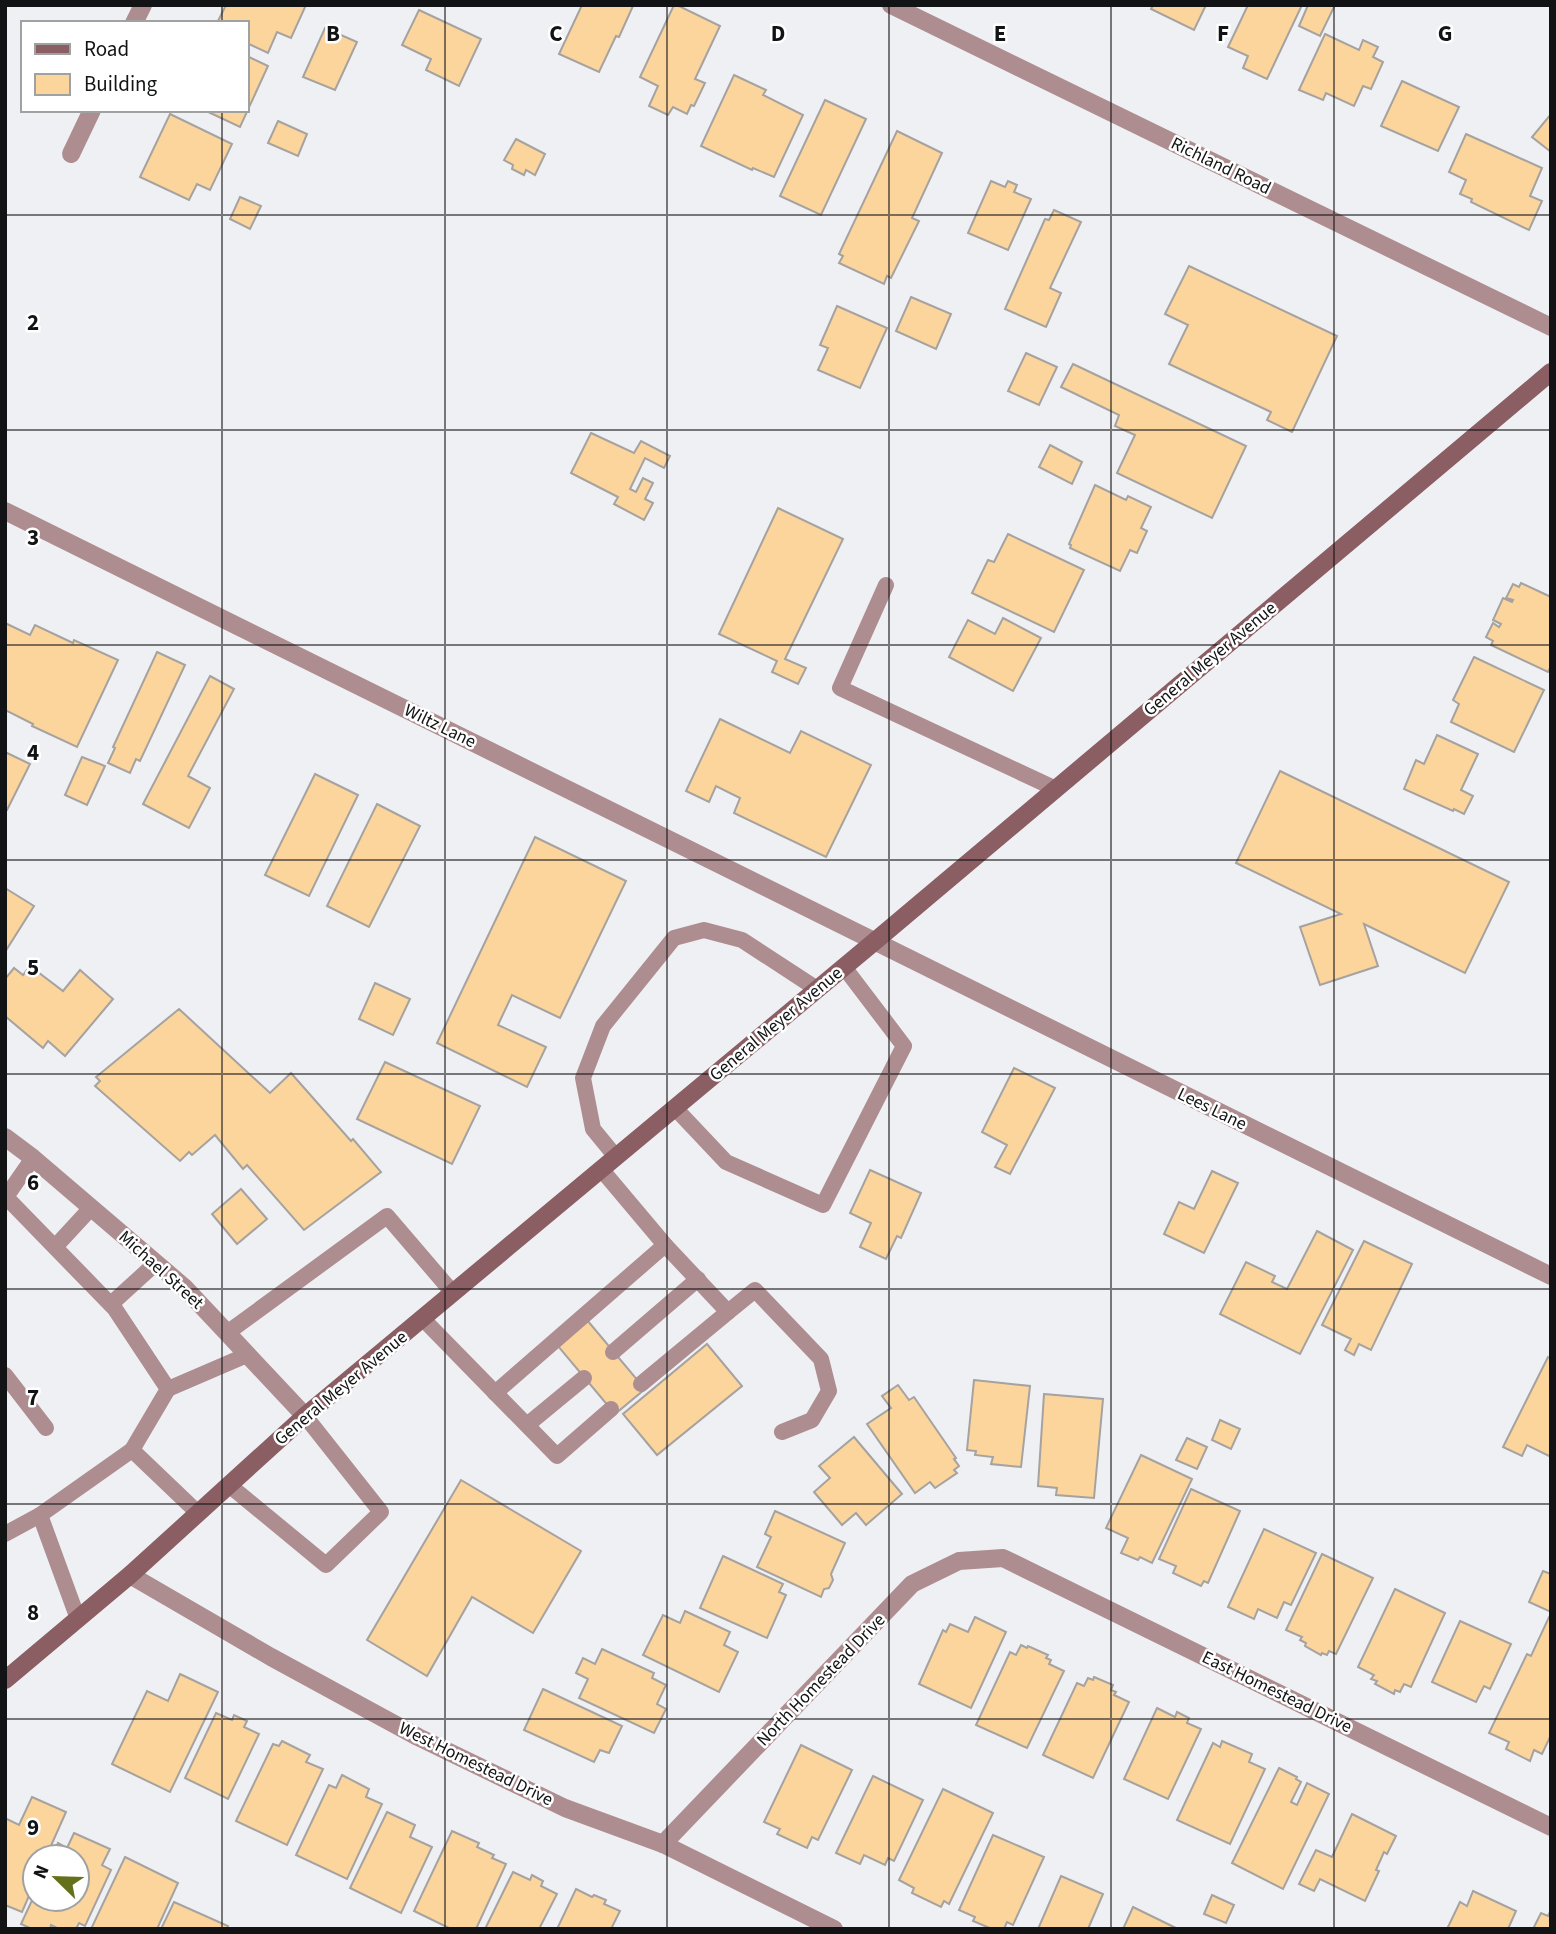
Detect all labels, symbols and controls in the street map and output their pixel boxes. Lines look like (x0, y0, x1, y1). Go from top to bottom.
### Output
text: B (326, 17, 340, 50)
text: C (549, 17, 563, 50)
text: D (771, 17, 785, 50)
text: E (994, 17, 1006, 50)
text: F (1217, 17, 1229, 50)
text: G (1438, 17, 1452, 50)
legend (21, 21, 248, 112)
text: Road (84, 34, 129, 64)
text: Building (84, 69, 158, 99)
street label: Richland Road (1167, 131, 1275, 201)
text: 2 (27, 306, 39, 339)
text: 3 (27, 521, 39, 554)
street label: General Meyer Avenue (1138, 596, 1282, 722)
street label: Wiltz Lane (400, 698, 480, 754)
text: 4 (27, 736, 39, 769)
text: 5 (27, 951, 39, 984)
street label: General Meyer Avenue (704, 961, 848, 1087)
street label: Lees Lane (1173, 1082, 1251, 1137)
text: 6 (27, 1166, 39, 1199)
street label: Michael Street (113, 1225, 209, 1315)
street label: General Meyer Avenue (269, 1325, 413, 1451)
text: 7 (27, 1381, 39, 1414)
text: 8 (27, 1596, 39, 1629)
street label: North Homestead Drive (751, 1608, 891, 1752)
street label: East Homestead Drive (1198, 1645, 1356, 1739)
street label: West Homestead Drive (395, 1716, 557, 1812)
text: 9 (27, 1811, 39, 1844)
north arrow (21, 1843, 91, 1913)
text: N (27, 1861, 57, 1883)

